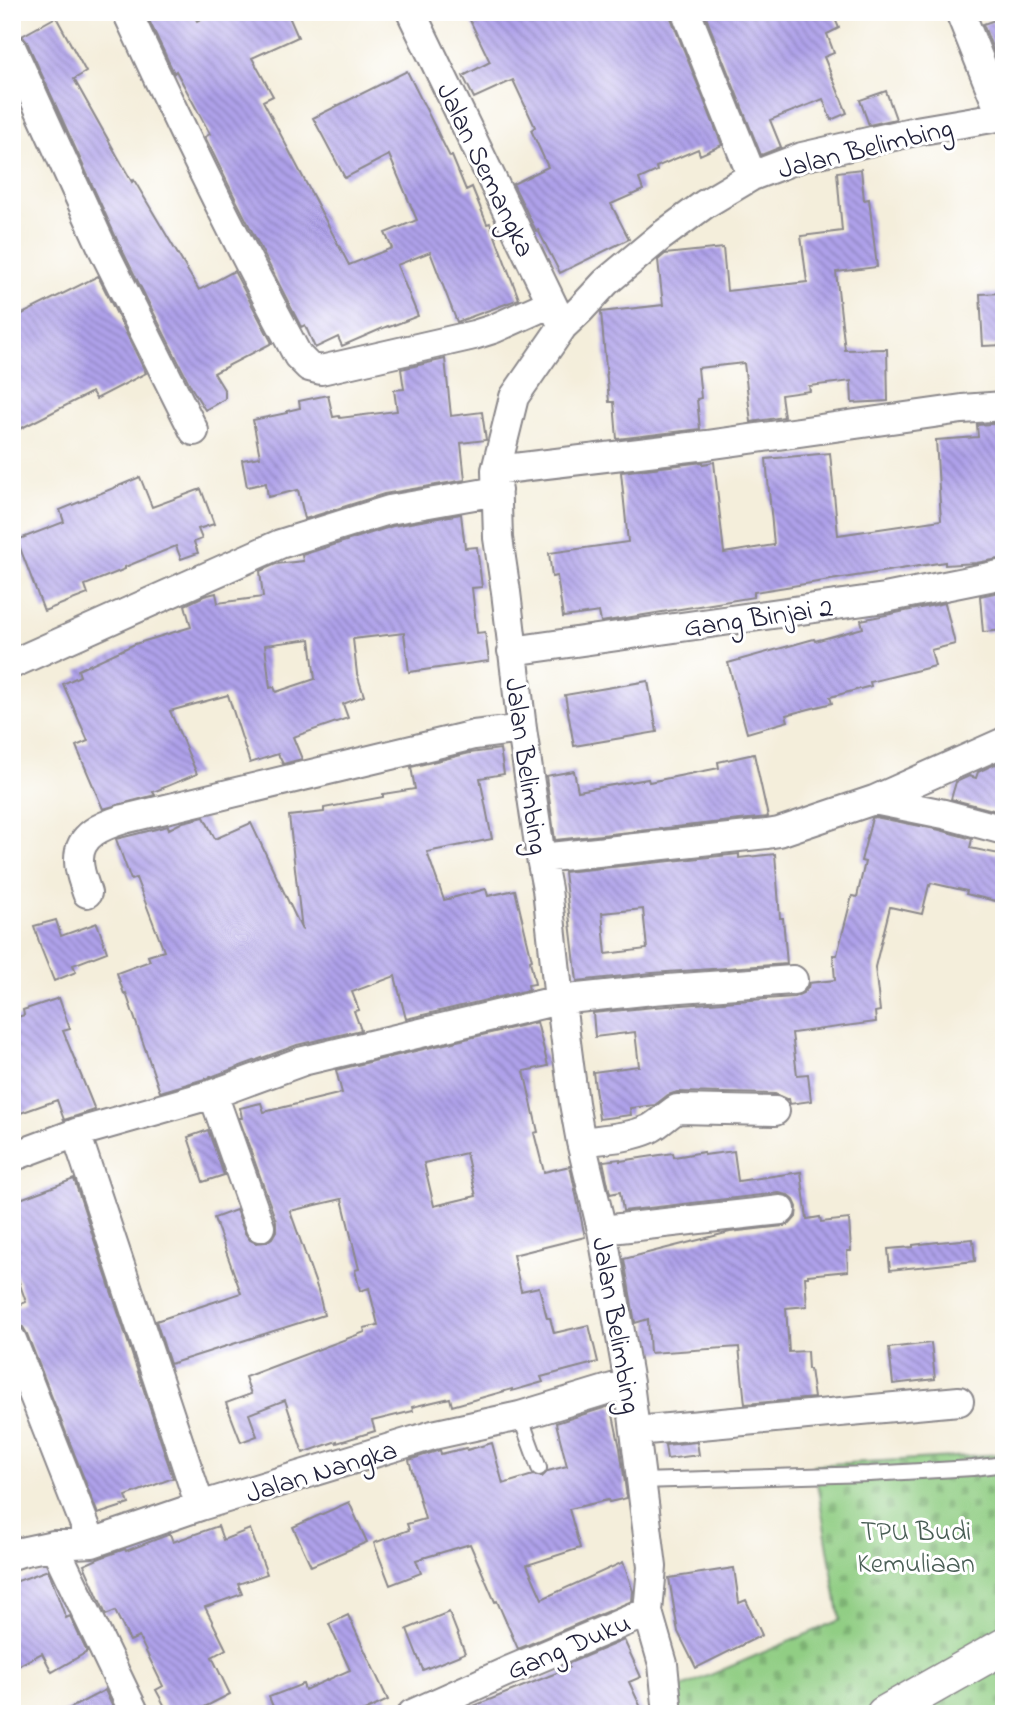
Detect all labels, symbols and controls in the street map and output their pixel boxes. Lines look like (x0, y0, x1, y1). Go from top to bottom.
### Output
street label: Jalan Semangka (424, 76, 544, 265)
street label: Jalan Belimbing (774, 109, 957, 192)
street label: Gang Binjai 2 (681, 589, 836, 650)
street label: Jalan Belimbing (492, 675, 557, 858)
street label: Jalan Belimbing (579, 1234, 650, 1417)
street label: Jalan Nangka (241, 1431, 403, 1516)
park label: TPU Budi Kemuliaan (857, 1513, 975, 1586)
street label: Gang Duku (501, 1604, 638, 1693)

